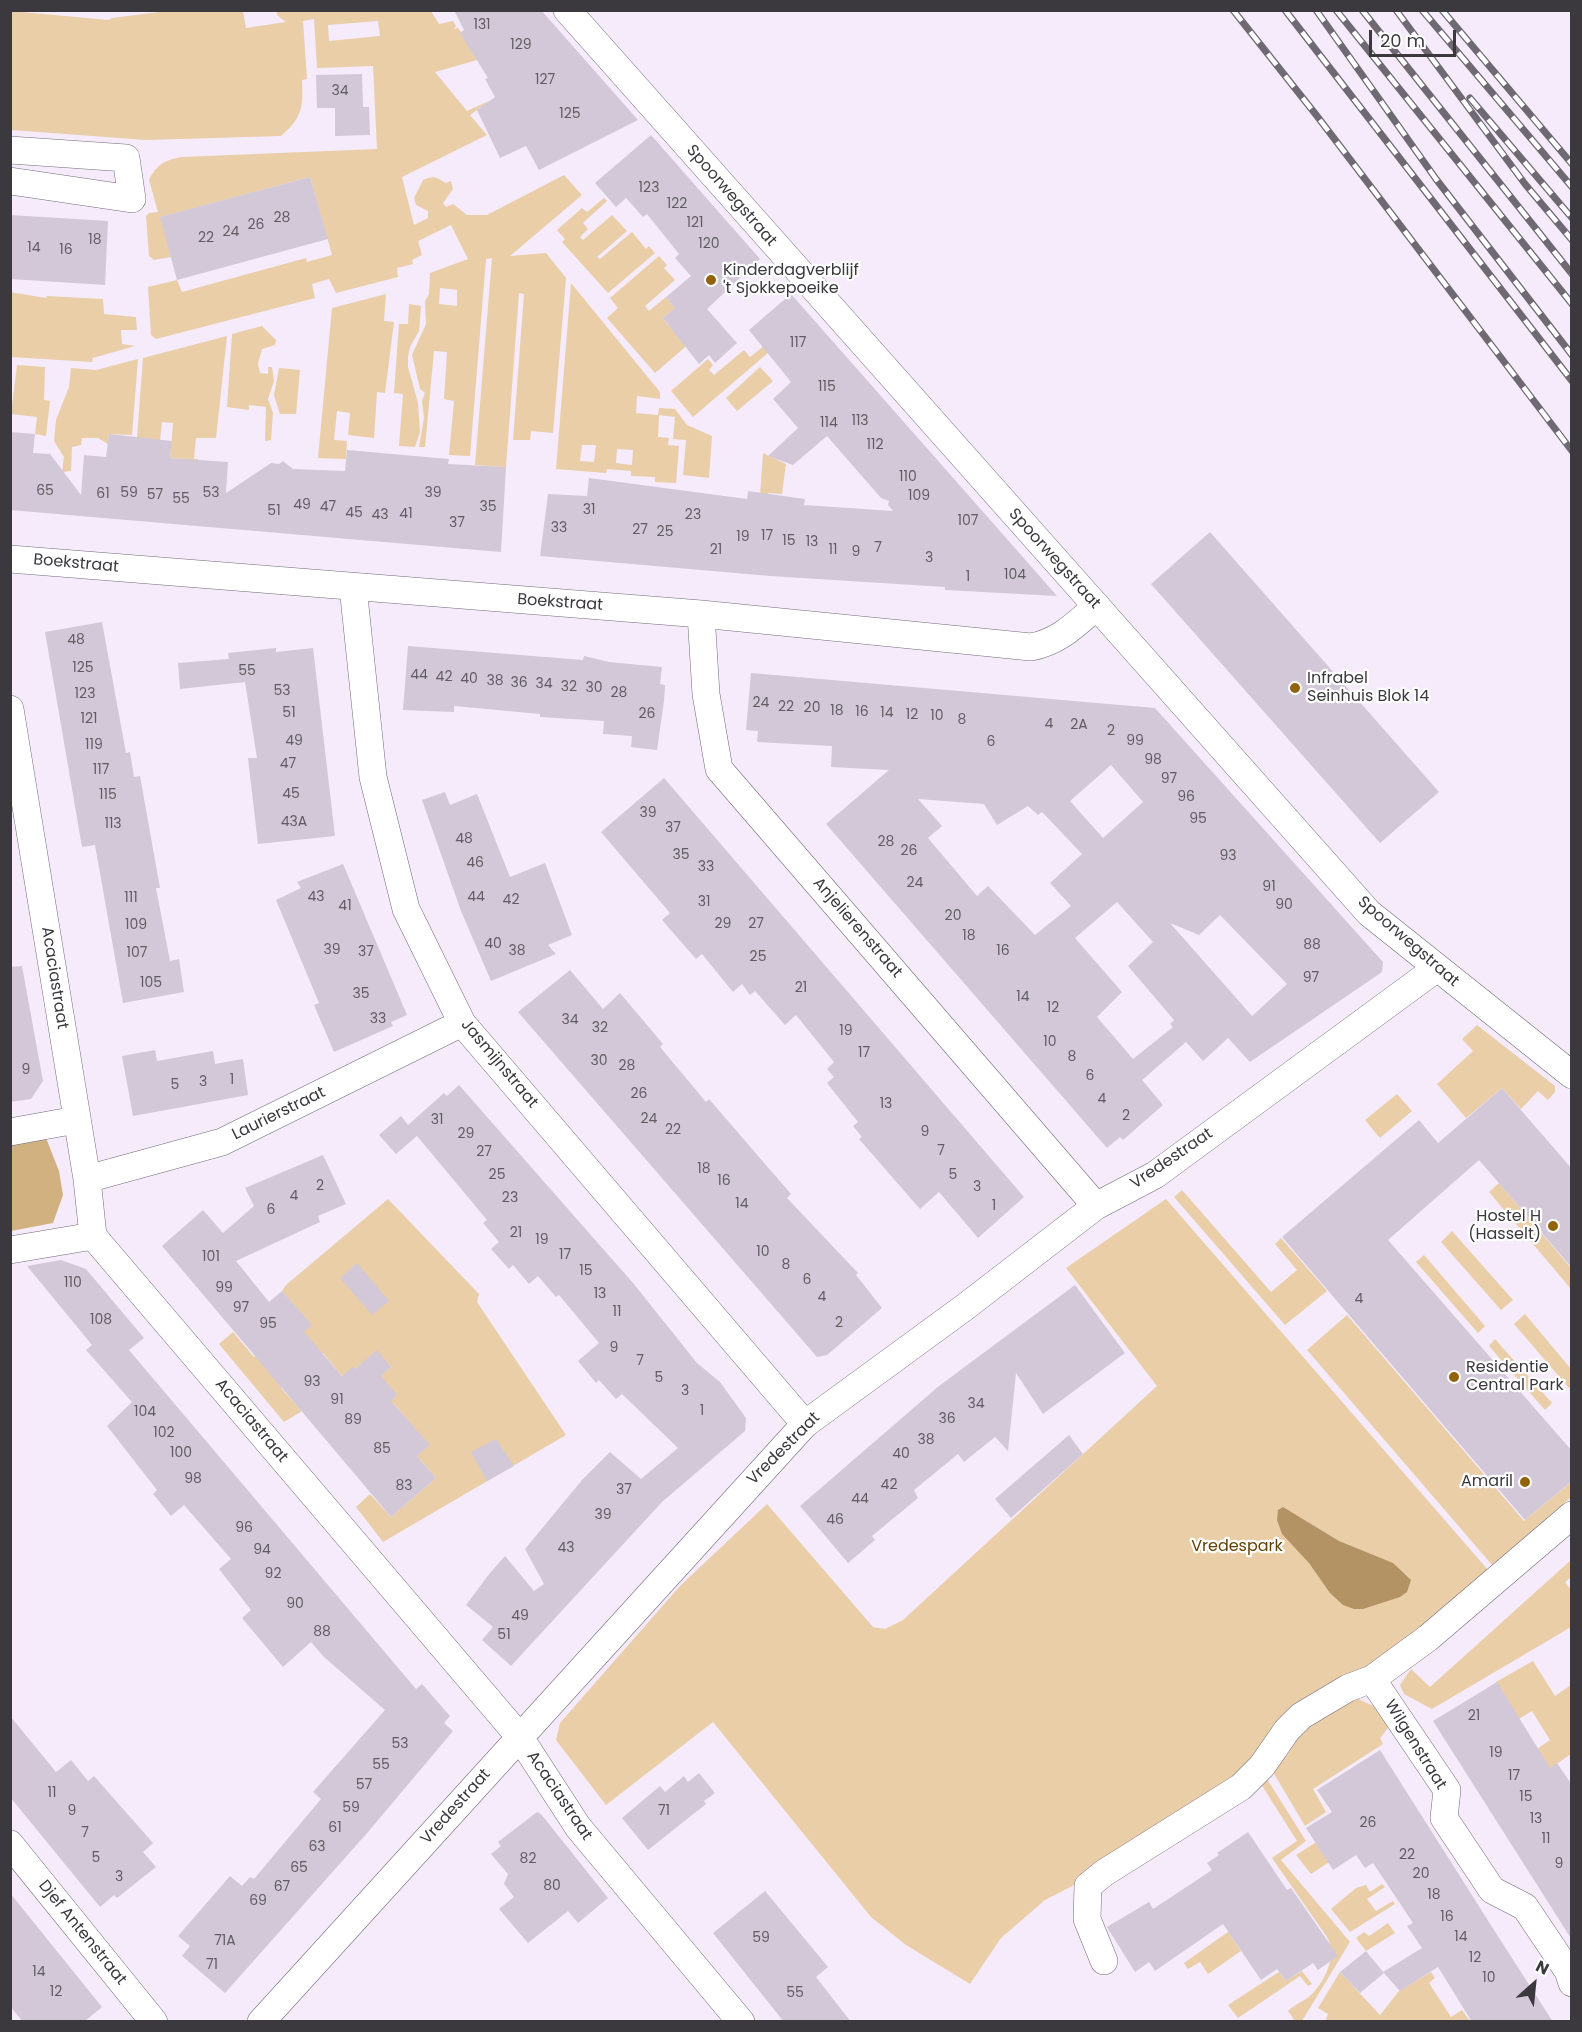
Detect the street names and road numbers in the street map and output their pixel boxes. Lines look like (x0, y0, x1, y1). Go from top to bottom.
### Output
street label: Spoorwegstraat (682, 141, 780, 251)
street label: Spoorwegstraat (1004, 505, 1104, 613)
street label: Boekstraat (32, 551, 120, 577)
street label: Boekstraat (517, 590, 603, 616)
street label: Anjelierenstraat (808, 874, 906, 982)
street label: Spoorwegstraat (1353, 893, 1463, 991)
street label: Acaciastraat (36, 925, 72, 1031)
street label: Jasmijnstraat (456, 1016, 542, 1112)
street label: Laurierstraat (229, 1083, 329, 1145)
street label: Vredestraat (1127, 1124, 1217, 1194)
street label: Acaciastraat (210, 1375, 292, 1467)
street label: Vredestraat (744, 1409, 824, 1489)
street label: Wilgenstraat (1380, 1697, 1450, 1793)
street label: Acaciastraat (522, 1748, 596, 1844)
street label: Vredestraat (417, 1765, 495, 1849)
street label: Djef Antenstraat (34, 1877, 130, 1989)

